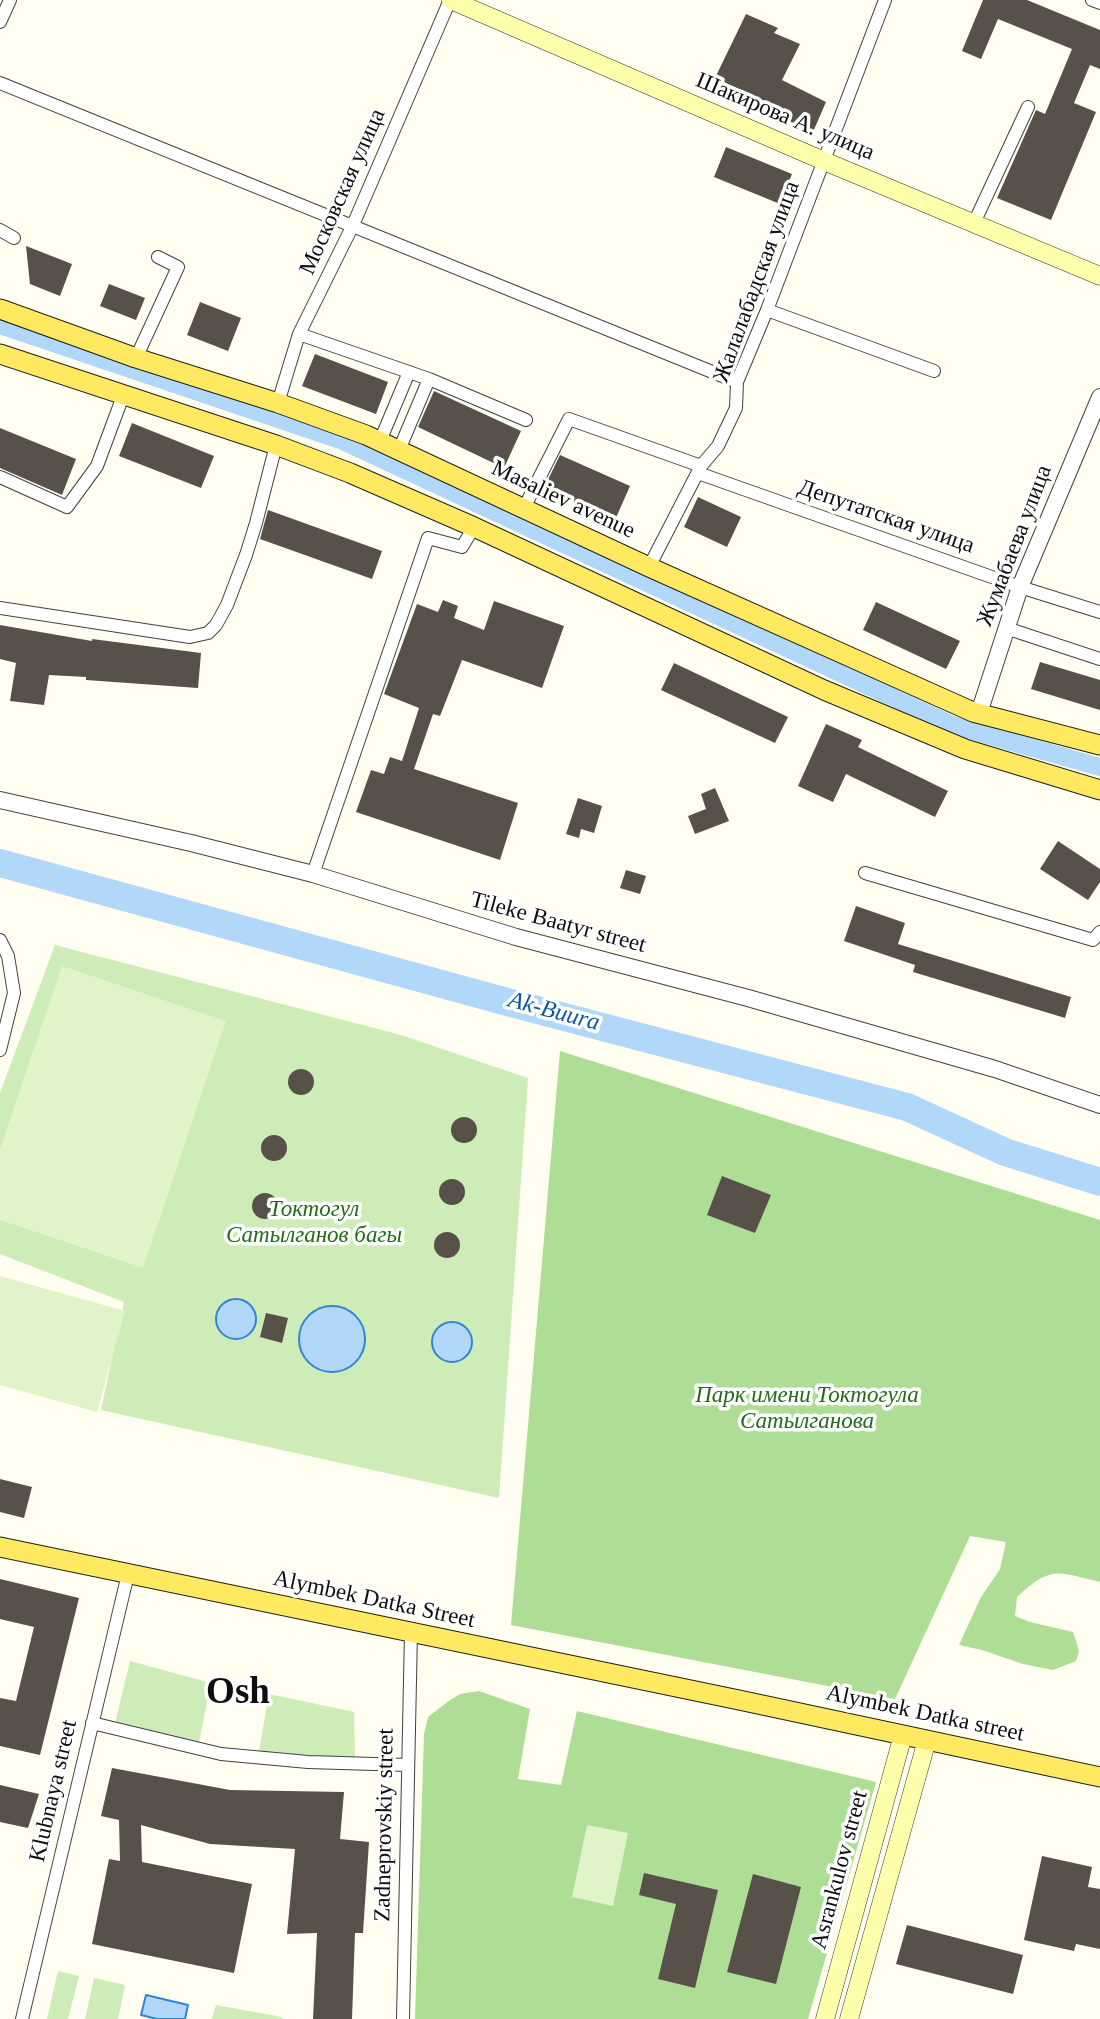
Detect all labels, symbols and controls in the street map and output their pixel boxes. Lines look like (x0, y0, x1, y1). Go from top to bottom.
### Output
street label: Шакирова А. улица (692, 67, 878, 167)
street label: Московская улица (294, 105, 392, 279)
street label: Жалалабадская улица (708, 178, 806, 386)
street label: Masaliev avenue (487, 455, 639, 545)
street label: Жумабаева улица (972, 461, 1058, 631)
street label: Депутатская улица (794, 474, 978, 560)
street label: Tileke Baatyr street (467, 886, 649, 960)
water label: Ak-Buura (505, 986, 603, 1038)
park label: Токтогул Сатылганов багы (226, 1196, 402, 1250)
park label: Парк имени Токтогула Сатылганова (695, 1382, 919, 1436)
street label: Alymbek Datka Street (271, 1565, 477, 1635)
district label: Osh (206, 1671, 270, 1715)
street label: Alymbek Datka street (823, 1680, 1027, 1748)
street label: Klubnaya street (24, 1717, 84, 1865)
street label: Zadneprovskiy street (370, 1728, 400, 1922)
street label: Asrankulov street (806, 1788, 874, 1952)

